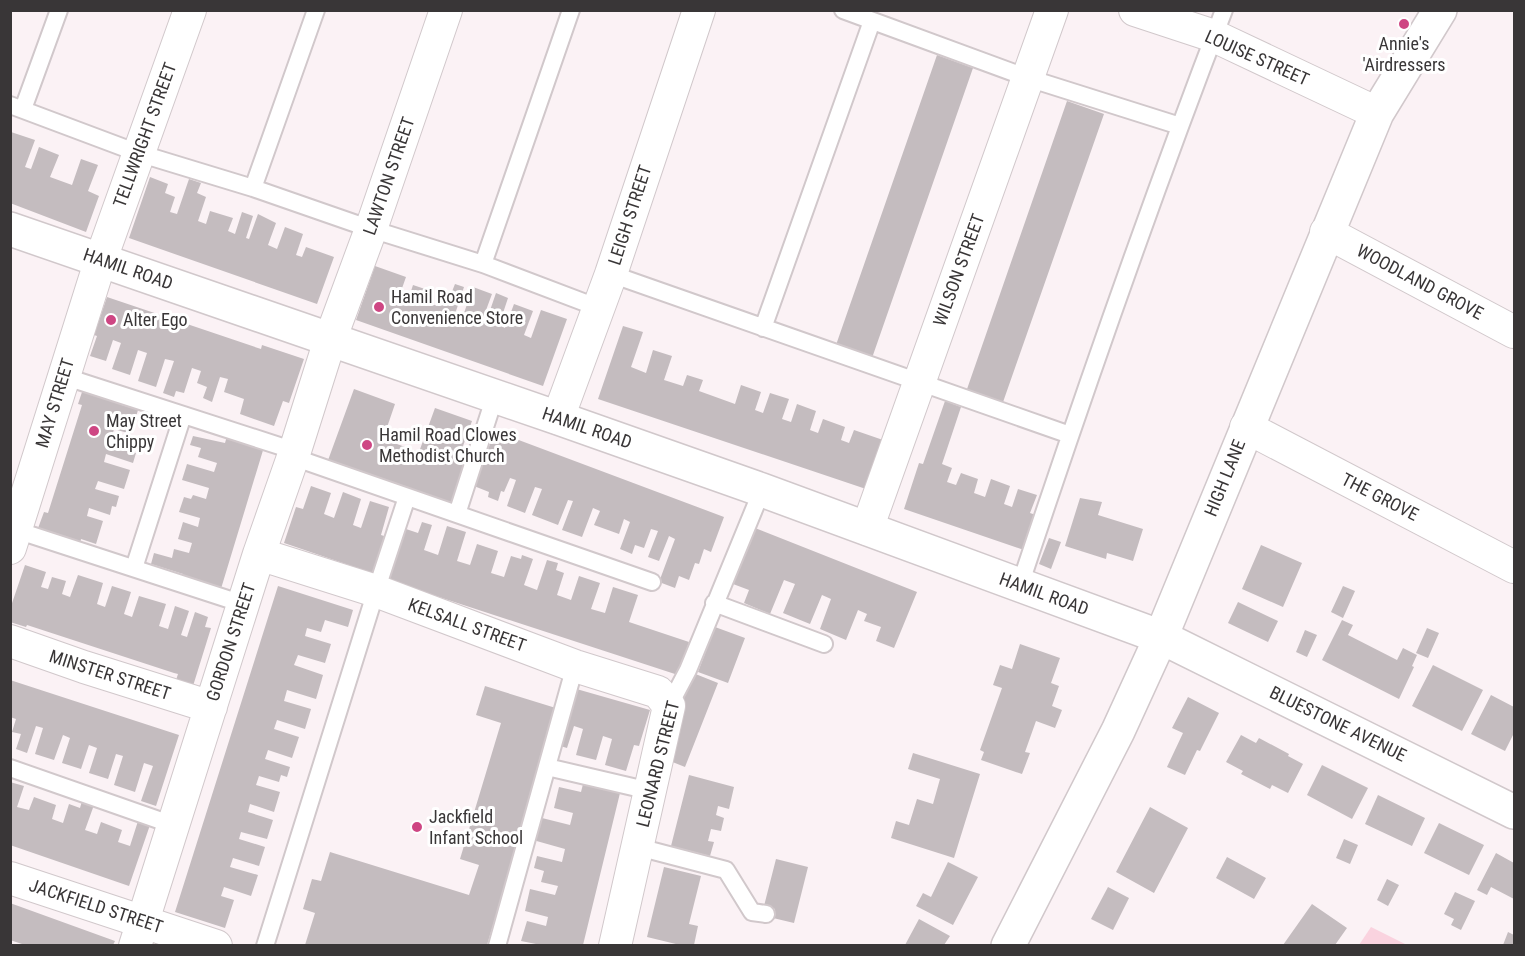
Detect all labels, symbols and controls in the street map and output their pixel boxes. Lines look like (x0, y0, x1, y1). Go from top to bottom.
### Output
marker: Annie's 'Airdressers (1397, 17, 1411, 31)
street label: LOUISE STREET (1202, 25, 1312, 90)
place label: Annie's 'Airdressers (1362, 33, 1446, 75)
street label: TELLWRIGHT STREET (109, 60, 180, 210)
street label: LAWTON STREET (359, 114, 419, 238)
street label: LEIGH STREET (604, 162, 656, 267)
street label: WILSON STREET (929, 211, 989, 329)
street label: WOODLAND GROVE (1353, 239, 1487, 324)
street label: HAMIL ROAD (81, 243, 176, 294)
place label: Hamil Road Convenience Store (391, 286, 523, 328)
marker: Hamil Road Convenience Store (372, 300, 386, 314)
place label: Alter Ego (123, 309, 188, 330)
marker: Alter Ego (104, 313, 118, 327)
street label: MAY STREET (31, 356, 78, 450)
street label: HAMIL ROAD (540, 402, 635, 453)
place label: May Street Chippy (106, 410, 182, 452)
marker: May Street Chippy (87, 424, 101, 438)
place label: Hamil Road Clowes Methodist Church (379, 424, 517, 466)
street label: HIGH LANE (1200, 436, 1249, 519)
marker: Hamil Road Clowes Methodist Church (360, 438, 374, 452)
street label: THE GROVE (1338, 468, 1422, 525)
street label: HAMIL ROAD (997, 568, 1092, 619)
street label: GORDON STREET (202, 580, 260, 704)
street label: KELSALL STREET (405, 593, 529, 656)
street label: MINSTER STREET (47, 645, 173, 704)
street label: BLUESTONE AVENUE (1267, 681, 1410, 766)
street label: LEONARD STREET (632, 698, 683, 829)
place label: Jackfield Infant School (429, 806, 523, 848)
marker: Jackfield Infant School (410, 820, 424, 834)
street label: JACKFIELD STREET (27, 874, 166, 937)

